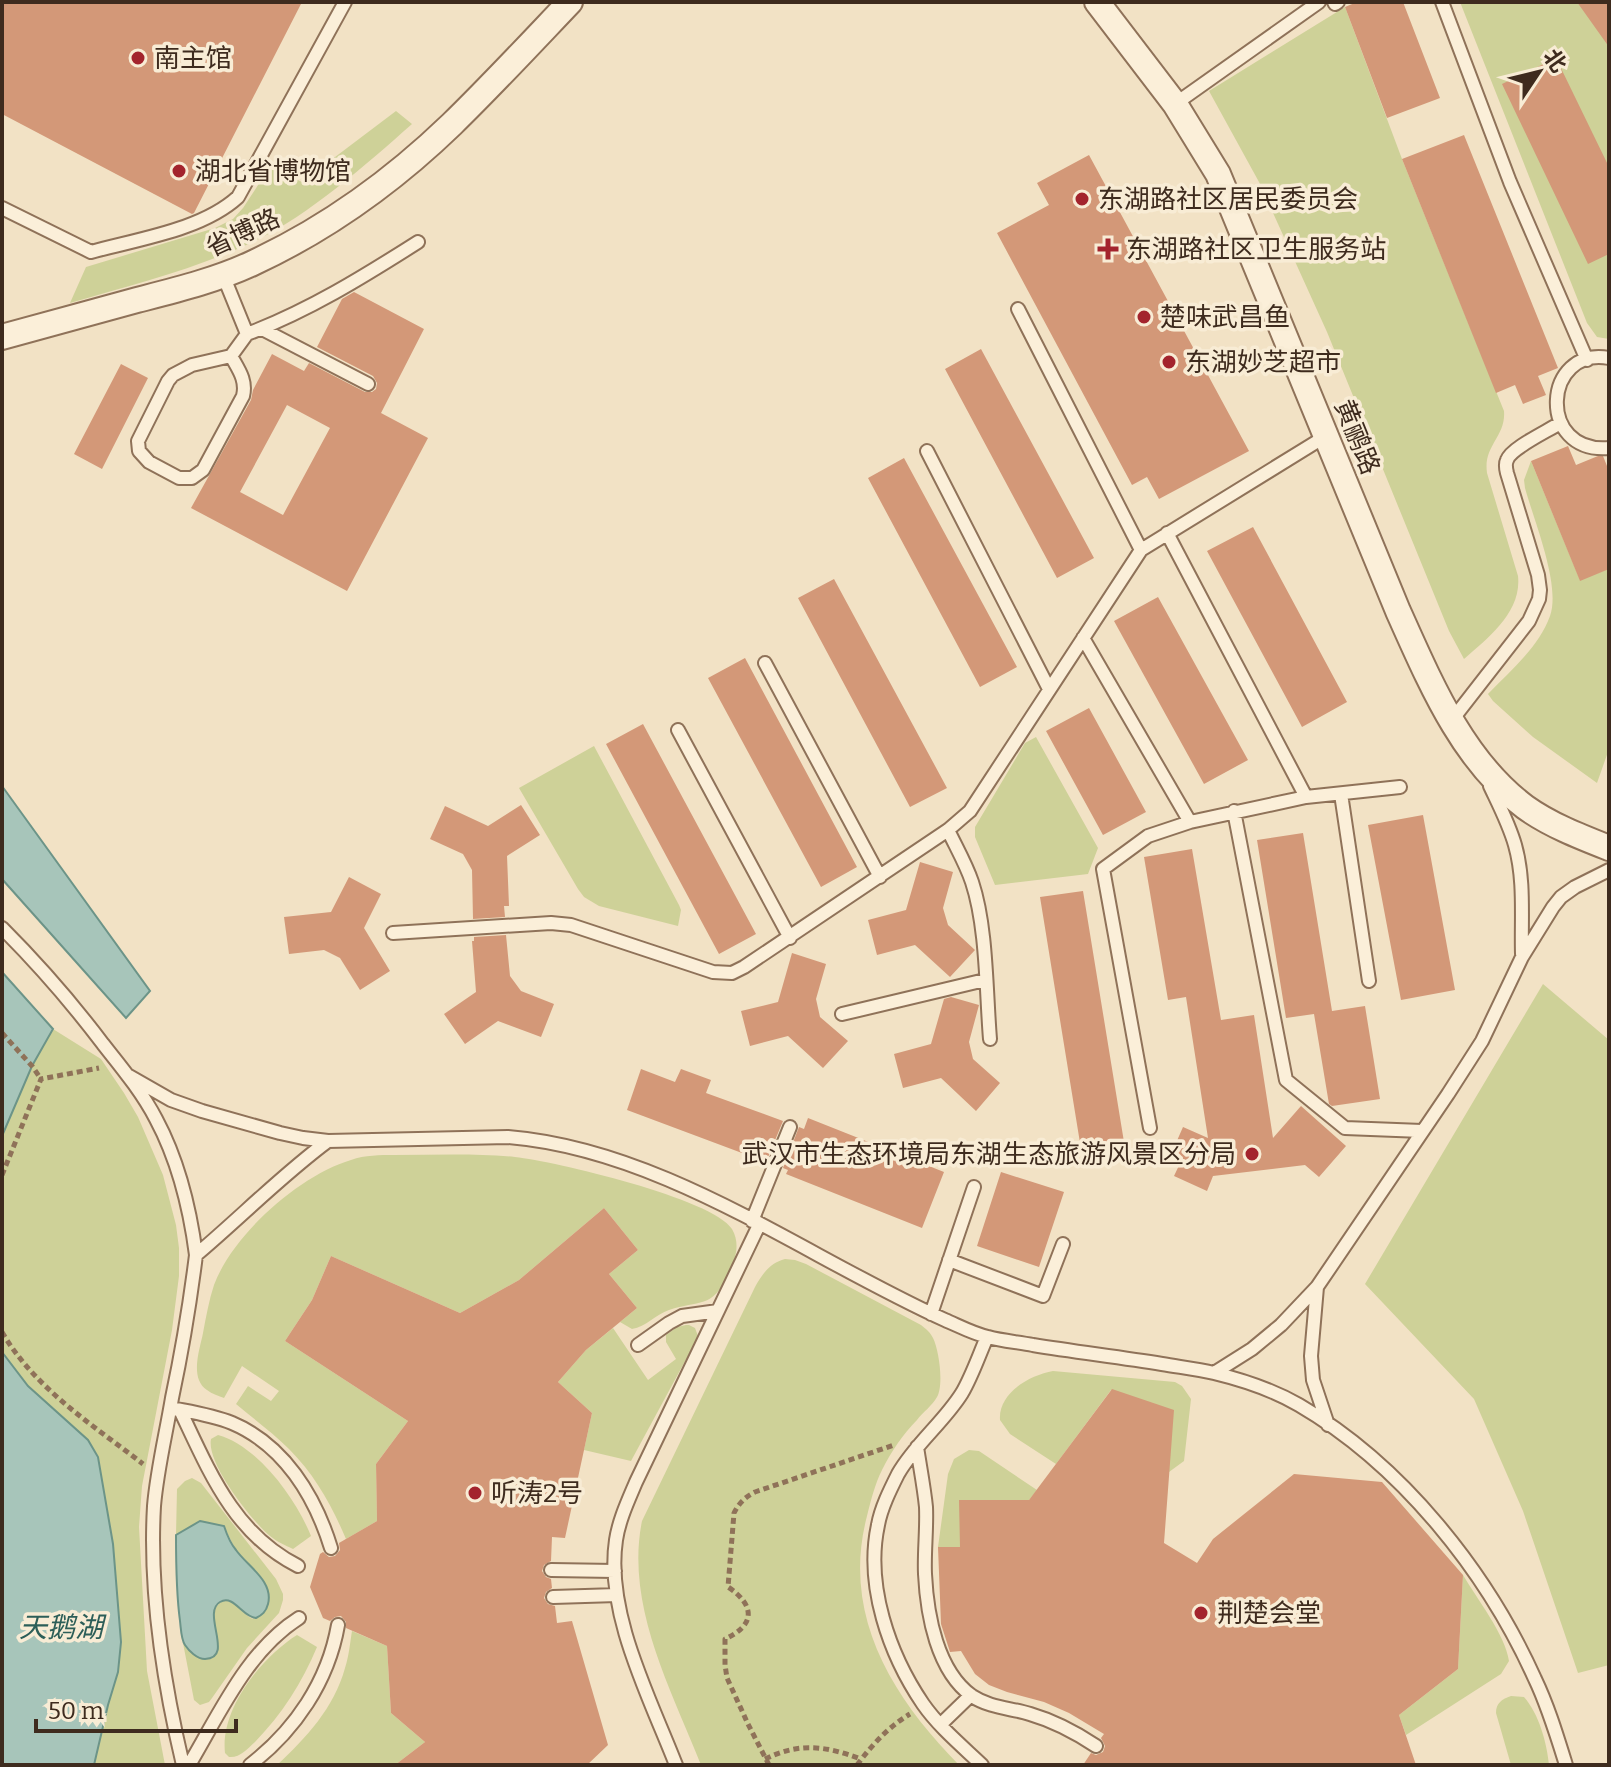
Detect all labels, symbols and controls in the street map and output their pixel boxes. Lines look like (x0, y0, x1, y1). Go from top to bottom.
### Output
north arrow (1499, 32, 1579, 112)
place label: 南主馆 (154, 43, 232, 74)
text: 北 (1538, 44, 1572, 78)
marker: 南主馆 (129, 49, 147, 67)
place label: 湖北省博物馆 (195, 156, 351, 187)
marker: 湖北省博物馆 (170, 162, 188, 180)
place label: 东湖路社区居民委员会 (1098, 184, 1358, 215)
marker: 东湖路社区居民委员会 (1073, 190, 1091, 208)
street label: 省博路 (201, 202, 285, 264)
place label: 东湖路社区卫生服务站 (1126, 234, 1386, 265)
marker: 东湖路社区卫生服务站 (1097, 238, 1119, 260)
place label: 楚味武昌鱼 (1160, 302, 1290, 333)
marker: 楚味武昌鱼 (1135, 308, 1153, 326)
place label: 东湖妙芝超市 (1185, 347, 1341, 378)
marker: 东湖妙芝超市 (1160, 353, 1178, 371)
street label: 黄鹂路 (1328, 395, 1386, 479)
place label: 武汉市生态环境局东湖生态旅游风景区分局 (742, 1139, 1236, 1170)
marker: 武汉市生态环境局东湖生态旅游风景区分局 (1243, 1145, 1261, 1163)
place label: 听涛2号 (491, 1478, 583, 1509)
marker: 听涛2号 (466, 1484, 484, 1502)
place label: 荆楚会堂 (1217, 1598, 1321, 1629)
marker: 荆楚会堂 (1192, 1604, 1210, 1622)
water label: 天鹅湖 (19, 1611, 107, 1644)
scale bar (36, 1683, 236, 1733)
text: 50 m (48, 1697, 104, 1725)

